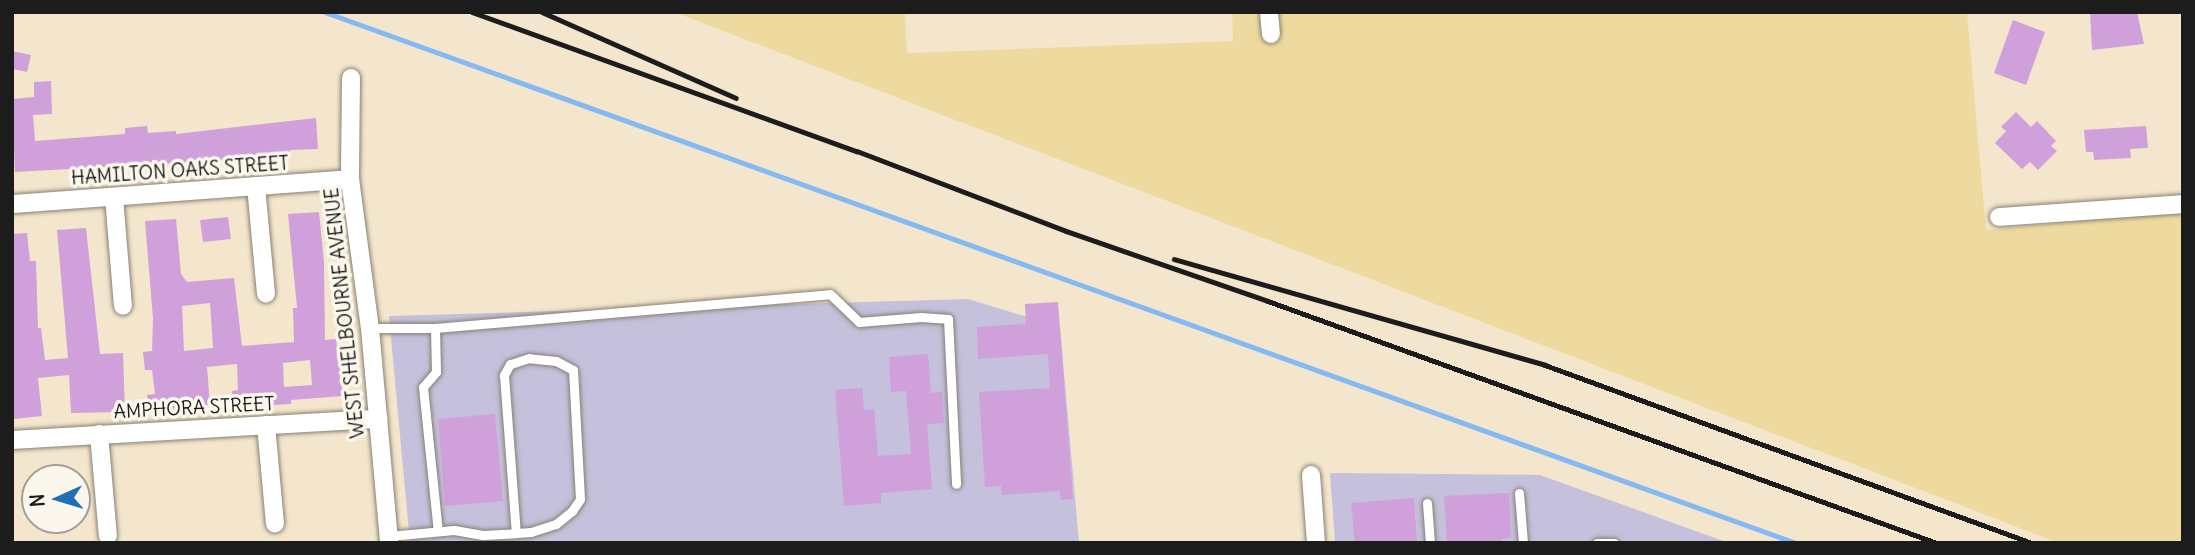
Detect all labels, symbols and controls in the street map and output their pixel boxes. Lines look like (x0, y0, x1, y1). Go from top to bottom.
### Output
street label: HAMILTON OAKS STREET (70, 152, 290, 190)
street label: WEST SHELBOURNE AVENUE (320, 186, 370, 440)
street label: AMPHORA STREET (113, 392, 275, 424)
north arrow (21, 464, 91, 534)
text: N (25, 493, 49, 508)

